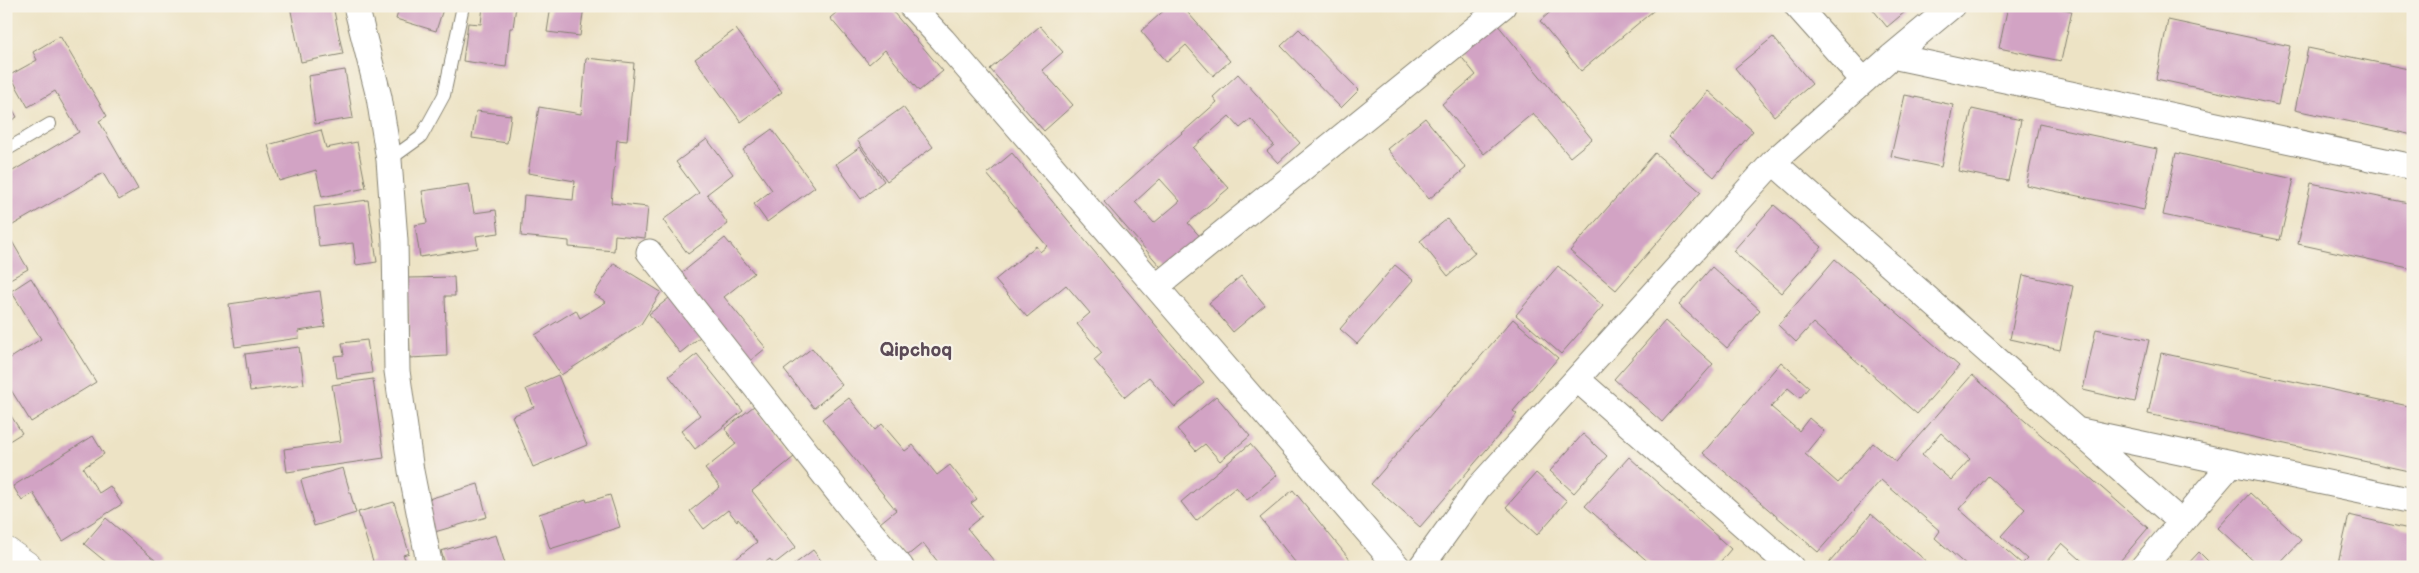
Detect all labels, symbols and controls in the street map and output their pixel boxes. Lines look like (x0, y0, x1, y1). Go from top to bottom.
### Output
district label: Qipchoq (880, 339, 952, 362)

